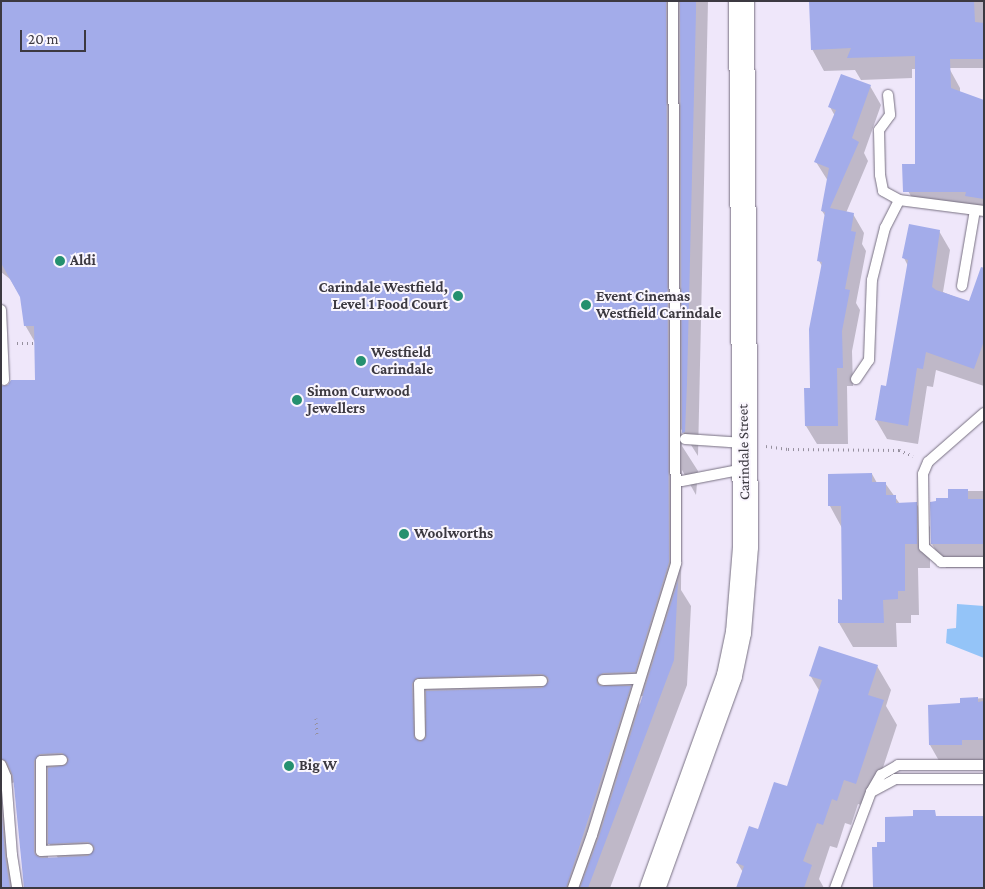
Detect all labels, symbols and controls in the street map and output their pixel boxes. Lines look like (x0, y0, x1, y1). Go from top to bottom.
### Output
scale bar (22, 20, 89, 52)
text: 20 m (28, 31, 59, 47)
place label: Aldi (70, 252, 96, 270)
marker: Aldi (54, 255, 66, 267)
place label: Carindale Westfield, Level 1 Food Court (318, 278, 448, 313)
place label: Event Cinemas Westfield Carindale (596, 287, 721, 322)
marker: Carindale Westfield, Level 1 Food Court (452, 290, 464, 302)
marker: Event Cinemas Westfield Carindale (580, 299, 592, 311)
place label: Westfield Carindale (371, 343, 433, 378)
marker: Westfield Carindale (355, 355, 367, 367)
place label: Simon Curwood Jewellers (307, 382, 410, 417)
marker: Simon Curwood Jewellers (291, 394, 303, 406)
street label: Carindale Street (734, 404, 754, 500)
place label: Woolworths (414, 525, 493, 543)
marker: Woolworths (398, 528, 410, 540)
place label: Big W (299, 757, 337, 775)
marker: Big W (283, 760, 295, 772)

